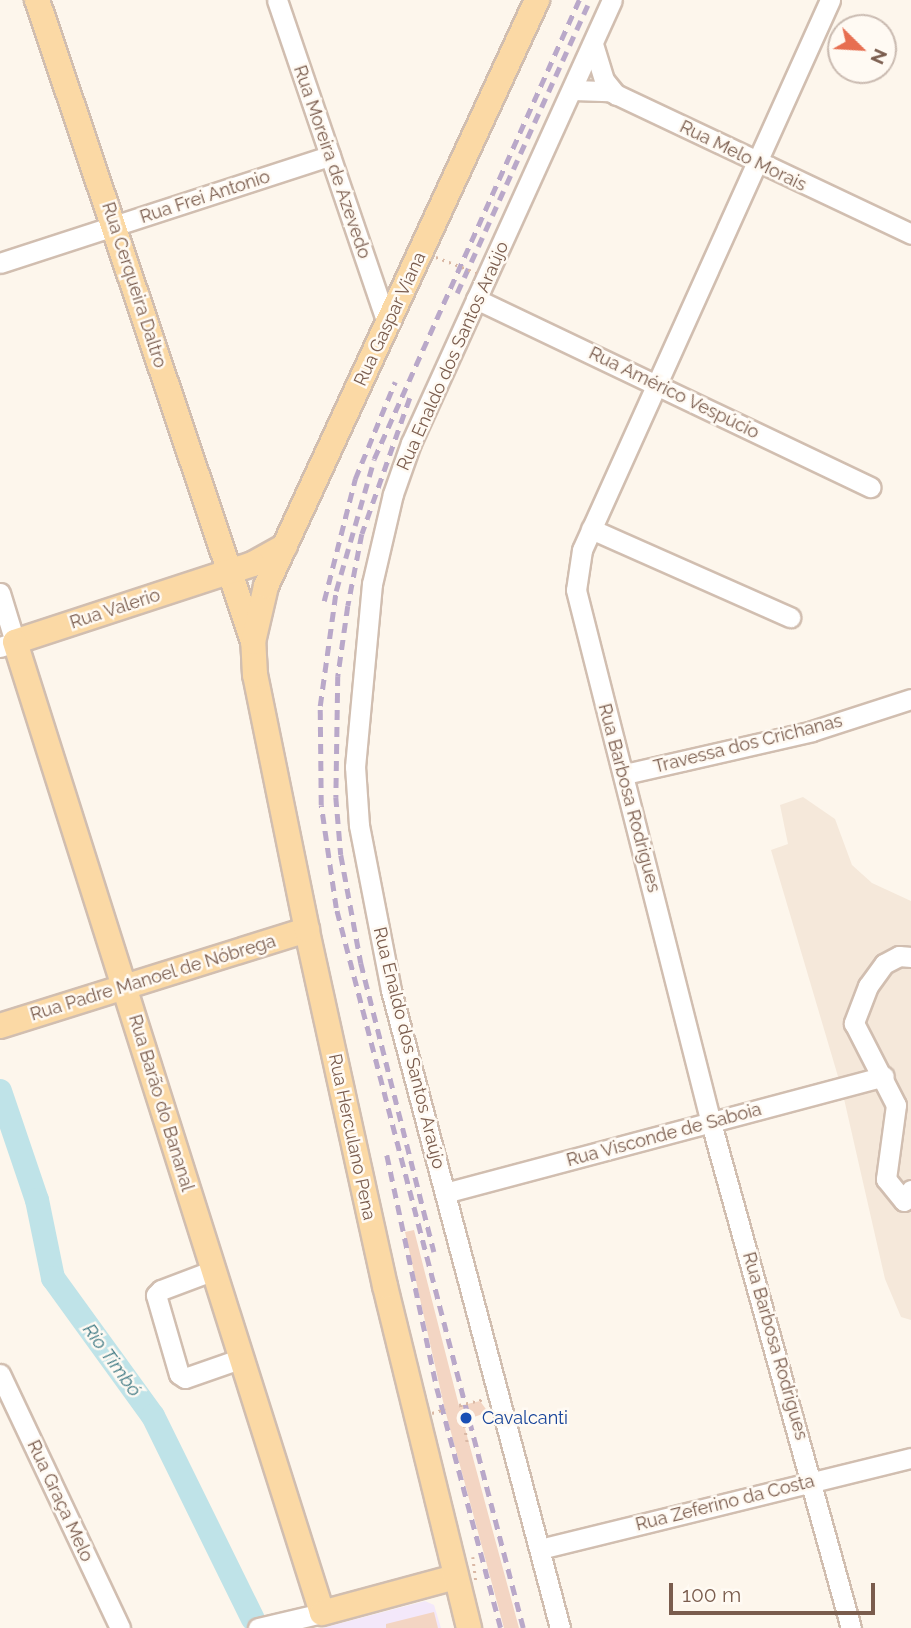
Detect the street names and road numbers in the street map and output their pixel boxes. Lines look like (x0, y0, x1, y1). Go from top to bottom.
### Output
street label: Rua Moreira de Azevedo (289, 62, 375, 262)
street label: Rua Melo Morais (676, 116, 810, 196)
street label: Rua Frei Antonio (137, 166, 273, 228)
street label: Rua Cerqueira Daltro (97, 199, 171, 371)
street label: Rua Enaldo dos Santos Araújo (392, 238, 514, 474)
street label: Rua Gaspar Viana (349, 248, 431, 390)
street label: Rua Américo Vespúcio (585, 342, 763, 444)
street label: Rua Valerio (67, 584, 163, 634)
street label: Rua Barbosa Rodrigues (593, 701, 665, 895)
street label: Travessa dos Crichanas (651, 710, 845, 778)
street label: Rua Enaldo dos Santos Araújo (368, 924, 450, 1172)
street label: Rua Padre Manoel de Nóbrega (27, 930, 279, 1026)
street label: Rua Barão do Bananal (124, 1012, 198, 1194)
street label: Rua Herculano Pena (324, 1052, 380, 1222)
street label: Rua Visconde de Saboia (564, 1098, 764, 1172)
street label: Rua Barbosa Rodrigues (738, 1250, 812, 1442)
street label: Rua Graça Melo (22, 1437, 98, 1565)
street label: Rua Zeferino da Costa (633, 1470, 817, 1536)

